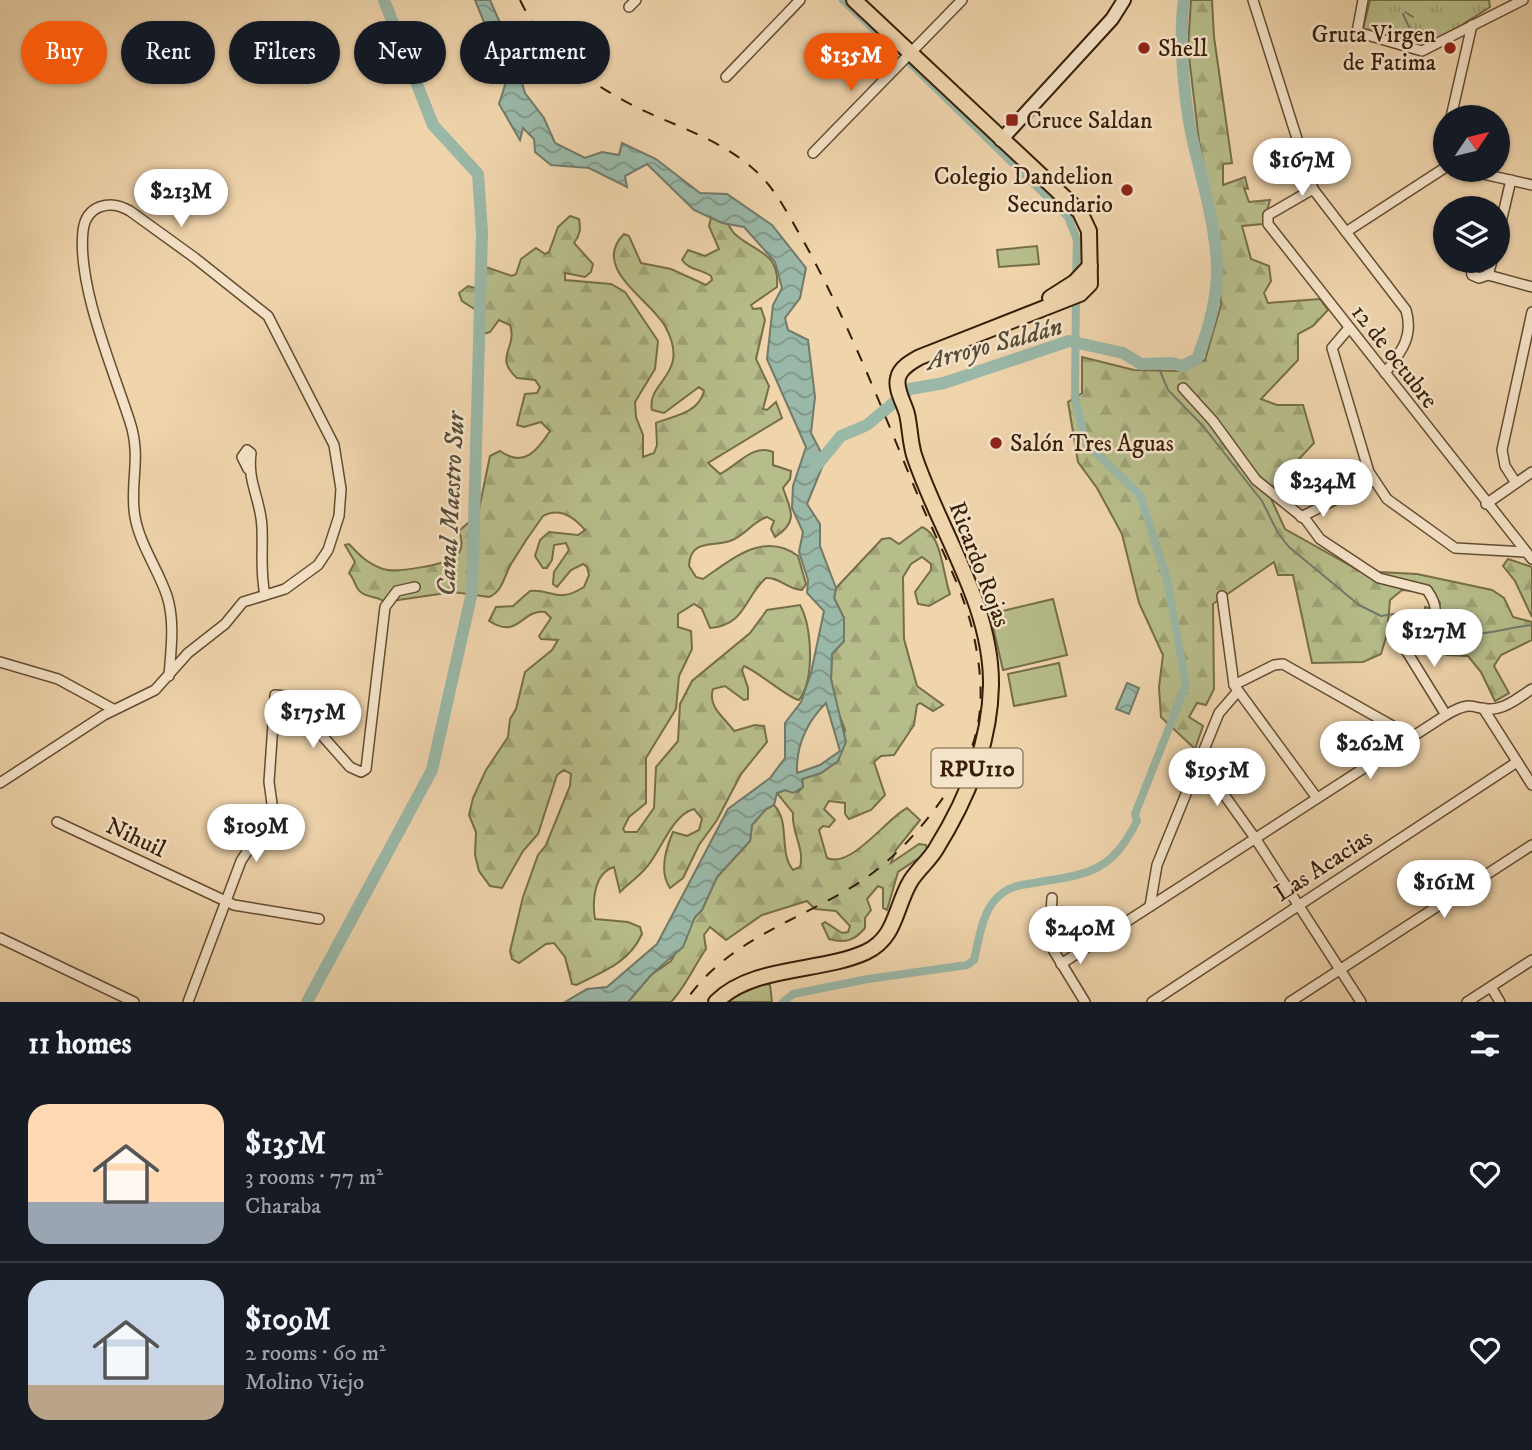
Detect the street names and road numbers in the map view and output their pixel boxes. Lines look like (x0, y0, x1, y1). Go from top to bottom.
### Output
street label: 12 de octubre (1344, 298, 1444, 415)
street label: Ricardo Rojas (941, 497, 1017, 631)
road number: RPU110 (932, 748, 1023, 788)
street label: Nihuil (101, 811, 171, 865)
street label: Las Acacias (1269, 823, 1378, 909)

